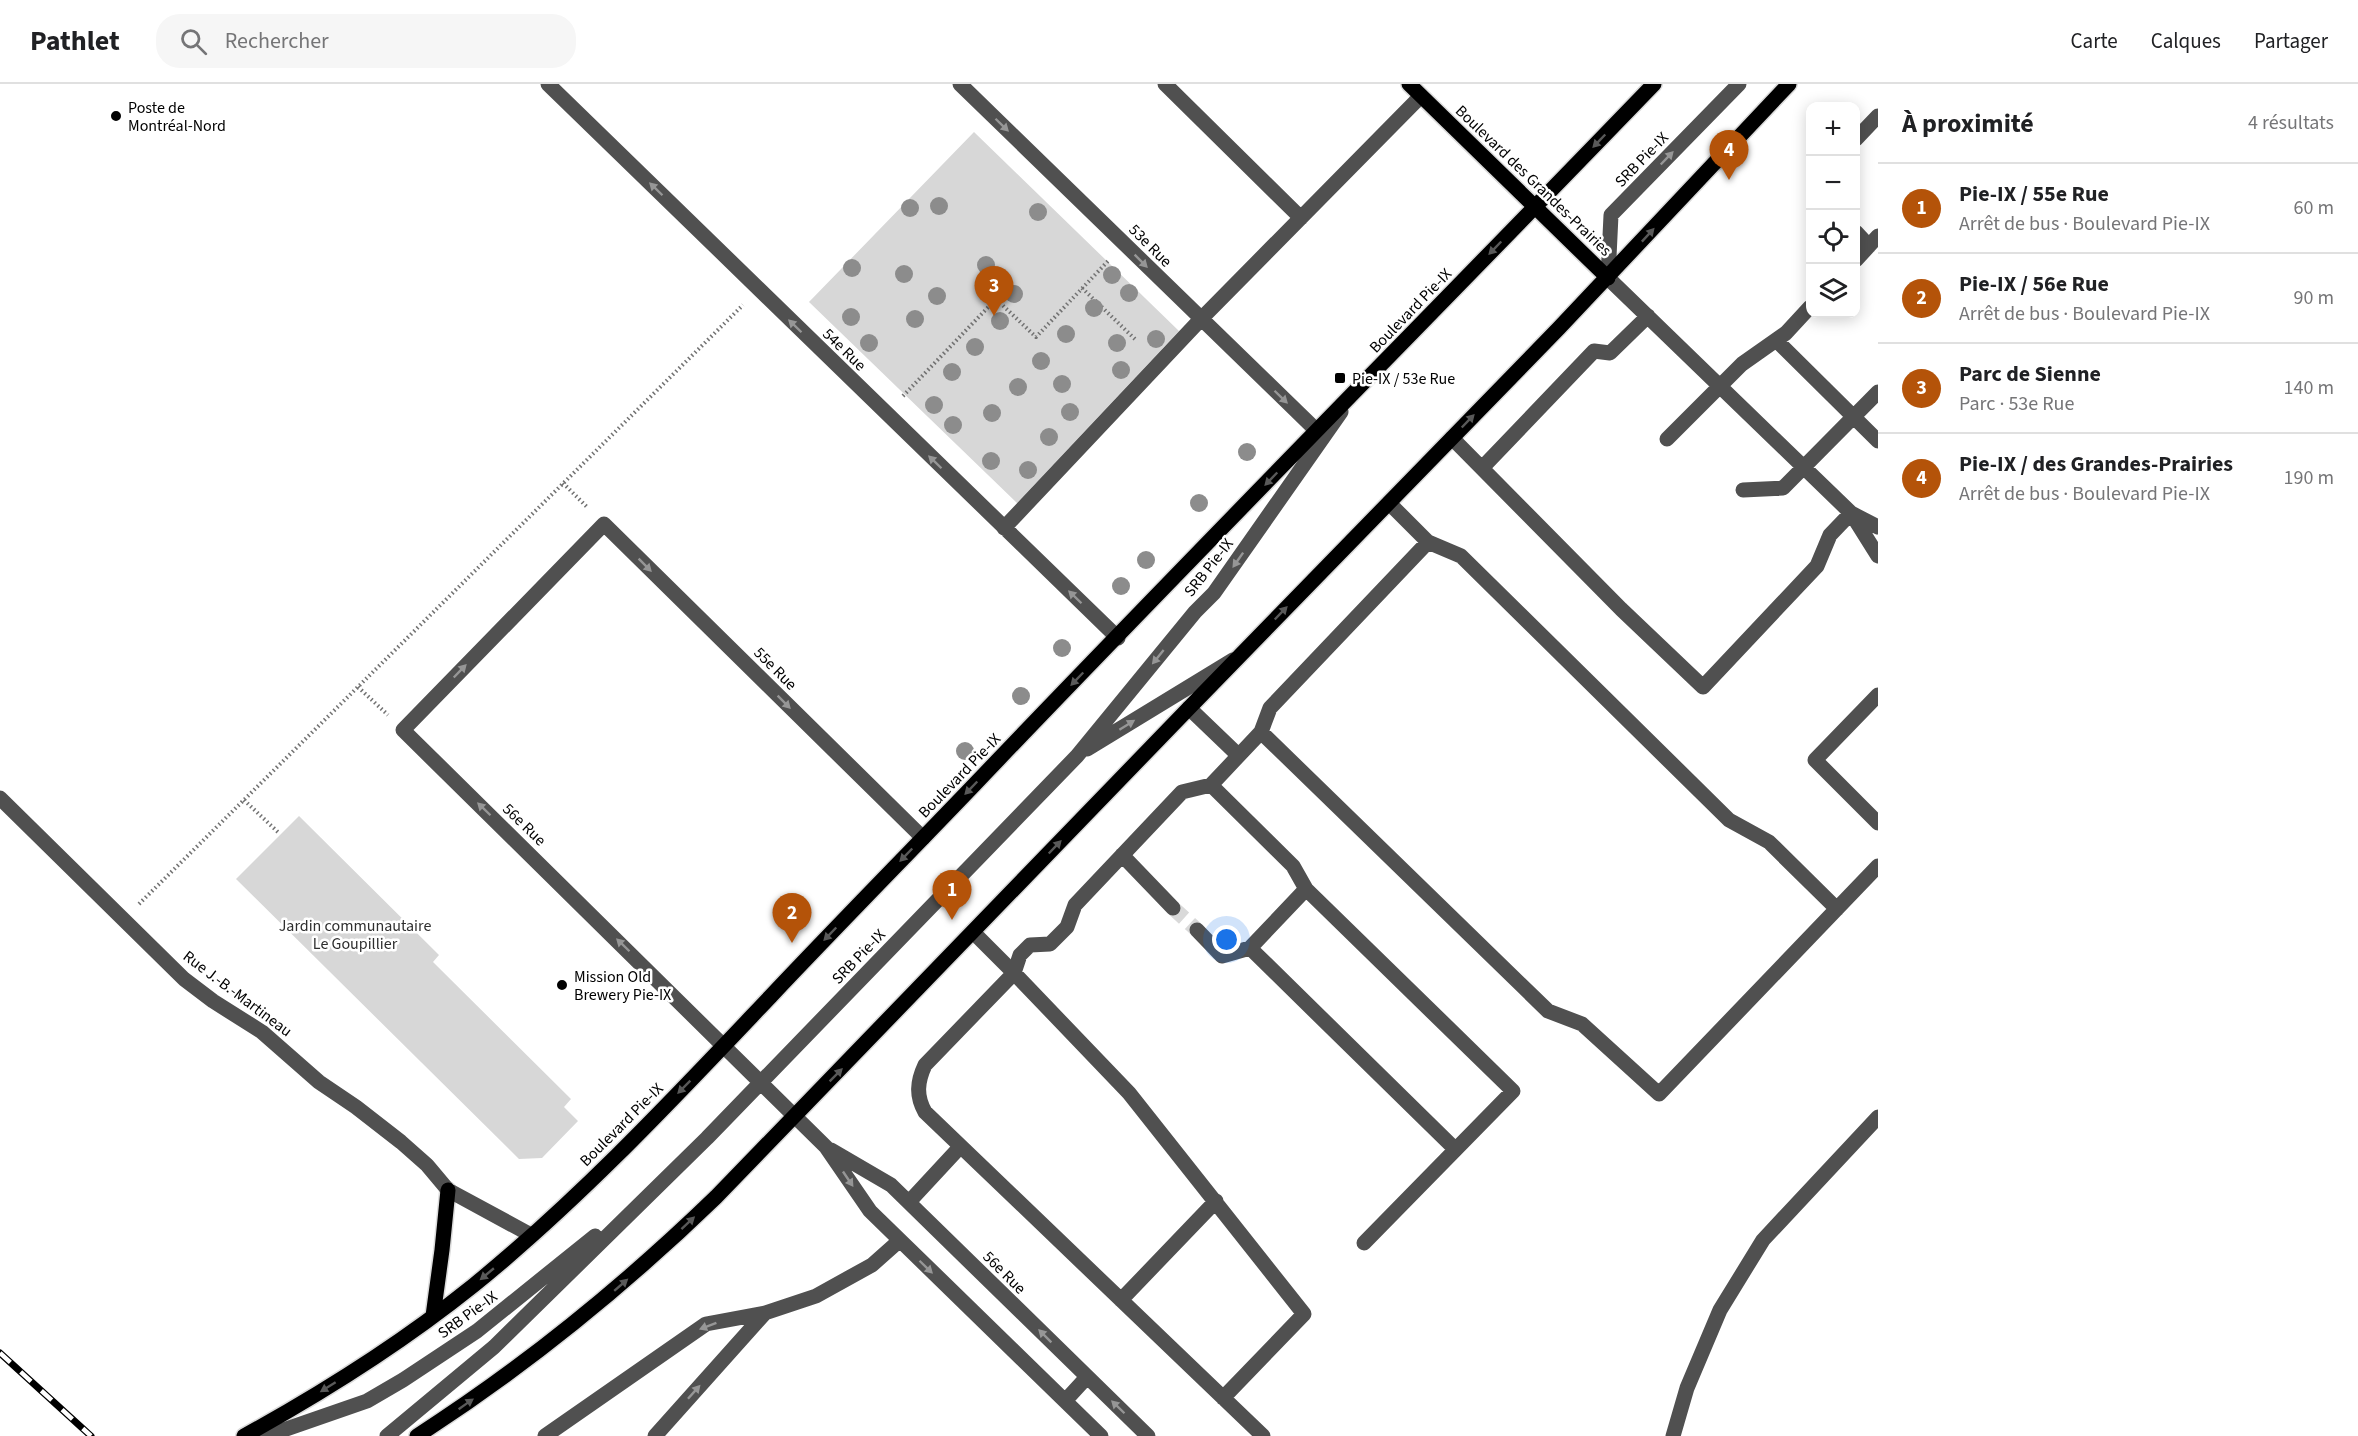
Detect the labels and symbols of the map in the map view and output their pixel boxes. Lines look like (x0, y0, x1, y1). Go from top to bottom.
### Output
place label: Poste de Montréal-Nord (128, 97, 226, 137)
street label: Boulevard des Grandes-Prairies (1450, 100, 1616, 261)
marker: Poste de Montréal-Nord (109, 109, 123, 123)
one-way arrow (994, 117, 1008, 131)
street label: SRB Pie-IX (1610, 127, 1674, 192)
pin: 4 (1710, 130, 1748, 180)
one-way arrow (1592, 134, 1606, 148)
one-way arrow (1660, 151, 1674, 166)
one-way arrow (649, 183, 663, 197)
street label: 53e Rue (1124, 219, 1177, 272)
one-way arrow (1641, 228, 1654, 243)
one-way arrow (1489, 241, 1503, 255)
one-way arrow (1134, 253, 1148, 267)
street label: Boulevard Pie-IX (1365, 263, 1457, 358)
pin: 3 (974, 266, 1014, 316)
one-way arrow (789, 319, 803, 333)
street label: 54e Rue (818, 323, 871, 376)
place label: Pie-IX / 53e Rue (1352, 368, 1455, 390)
marker: Pie-IX / 53e Rue (1333, 371, 1347, 385)
one-way arrow (1274, 389, 1288, 403)
one-way arrow (1461, 415, 1475, 429)
one-way arrow (929, 455, 943, 469)
one-way arrow (1264, 472, 1278, 487)
street label: SRB Pie-IX (1179, 534, 1239, 601)
one-way arrow (1233, 552, 1244, 568)
one-way arrow (638, 557, 652, 571)
one-way arrow (1068, 590, 1083, 604)
one-way arrow (1274, 606, 1288, 621)
street label: 55e Rue (749, 642, 802, 695)
one-way arrow (1152, 649, 1165, 664)
one-way arrow (453, 665, 467, 679)
one-way arrow (1070, 672, 1084, 686)
one-way arrow (777, 694, 791, 708)
one-way arrow (1119, 719, 1135, 730)
street label: Boulevard Pie-IX (914, 728, 1006, 823)
one-way arrow (965, 780, 978, 795)
street label: 56e Rue (498, 798, 551, 851)
one-way arrow (476, 802, 491, 816)
one-way arrow (1048, 840, 1062, 855)
one-way arrow (900, 848, 914, 862)
pin: 1 (932, 870, 972, 920)
pin: 2 (772, 894, 812, 943)
park label: Jardin communautaire Le Goupillier (279, 915, 431, 955)
street label: SRB Pie-IX (827, 924, 891, 989)
your location (1212, 925, 1241, 954)
one-way arrow (824, 927, 838, 941)
one-way arrow (617, 939, 631, 953)
street label: Rue J.-B.-Martineau (178, 945, 296, 1042)
place label: Mission Old Brewery Pie-IX (574, 966, 671, 1006)
marker: Mission Old Brewery Pie-IX (555, 978, 569, 992)
one-way arrow (829, 1067, 843, 1082)
street label: Boulevard Pie-IX (575, 1078, 668, 1171)
one-way arrow (677, 1079, 691, 1093)
one-way arrow (842, 1171, 853, 1187)
one-way arrow (681, 1216, 696, 1230)
street label: 56e Rue (978, 1246, 1031, 1299)
one-way arrow (919, 1260, 934, 1274)
one-way arrow (480, 1267, 495, 1280)
one-way arrow (613, 1279, 628, 1292)
street label: SRB Pie-IX (433, 1286, 502, 1344)
one-way arrow (699, 1321, 717, 1331)
one-way arrow (1039, 1330, 1053, 1344)
one-way arrow (320, 1381, 336, 1392)
one-way arrow (687, 1385, 701, 1400)
one-way arrow (458, 1399, 474, 1410)
one-way arrow (1111, 1400, 1125, 1414)

